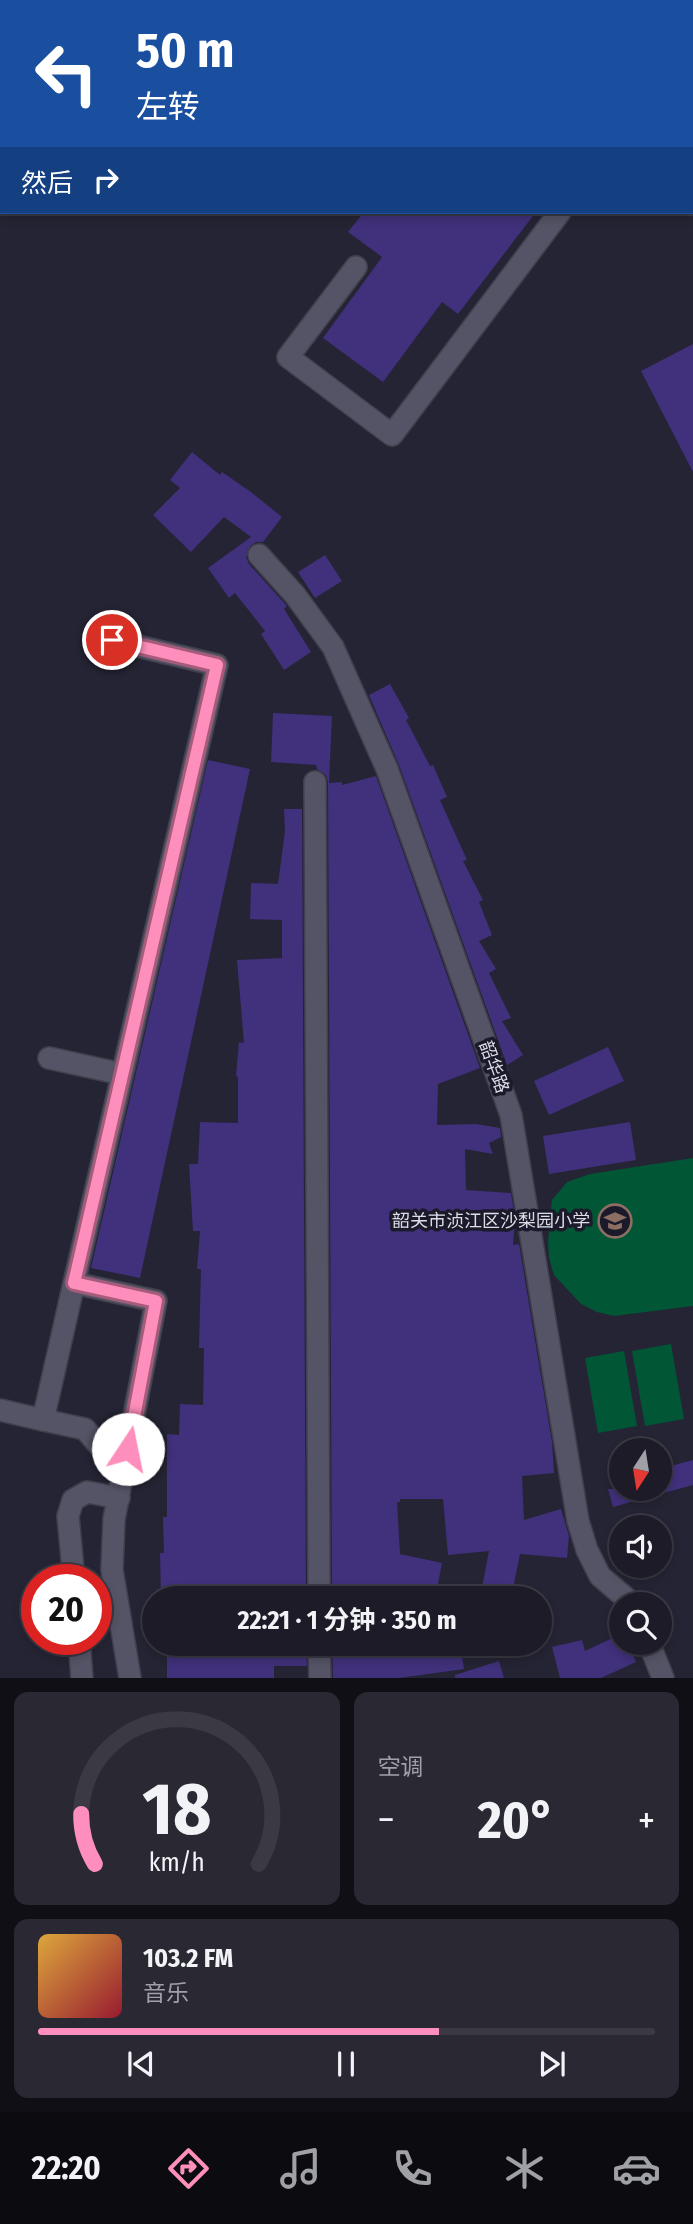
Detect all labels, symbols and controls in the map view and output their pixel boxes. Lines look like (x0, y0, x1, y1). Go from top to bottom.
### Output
text: 50 m (136, 21, 234, 80)
icon: left (21, 28, 112, 119)
text: 左转 (136, 88, 200, 126)
icon: right (87, 161, 125, 199)
text: 然后 (21, 168, 73, 199)
pin (82, 610, 142, 670)
icon: arrive (93, 621, 131, 659)
street label: 韶华路 (474, 1038, 514, 1096)
school or university icon: 韶关市浈江区沙梨园小学 (596, 1202, 634, 1240)
place label: 韶关市浈江区沙梨园小学 (392, 1210, 590, 1232)
position arrow (91, 1412, 165, 1486)
north arrow (609, 1438, 672, 1502)
map controls (609, 1438, 672, 1655)
button: sound (609, 1515, 672, 1578)
speed limit sign: 20 (21, 1564, 112, 1655)
button: search (609, 1592, 672, 1655)
text: 22:21 · 1 分钟 · 350 m (237, 1605, 457, 1636)
text: 空调 (378, 1753, 424, 1781)
text: 18 (142, 1767, 211, 1854)
text: 20° (478, 1789, 555, 1852)
text: − (378, 1797, 395, 1843)
text: + (638, 1797, 655, 1843)
text: km/h (149, 1848, 205, 1878)
text: 103.2 FM (143, 1943, 233, 1974)
text: 音乐 (143, 1979, 189, 2007)
icon: previous (122, 2045, 160, 2083)
icon: pause (327, 2045, 365, 2083)
icon: next (533, 2045, 571, 2083)
icon: directions (164, 2144, 213, 2193)
icon: music (276, 2144, 325, 2193)
icon: phone (388, 2144, 437, 2193)
icon: climate (500, 2144, 549, 2193)
icon: car (612, 2144, 661, 2193)
text: 22:20 (32, 2149, 101, 2187)

